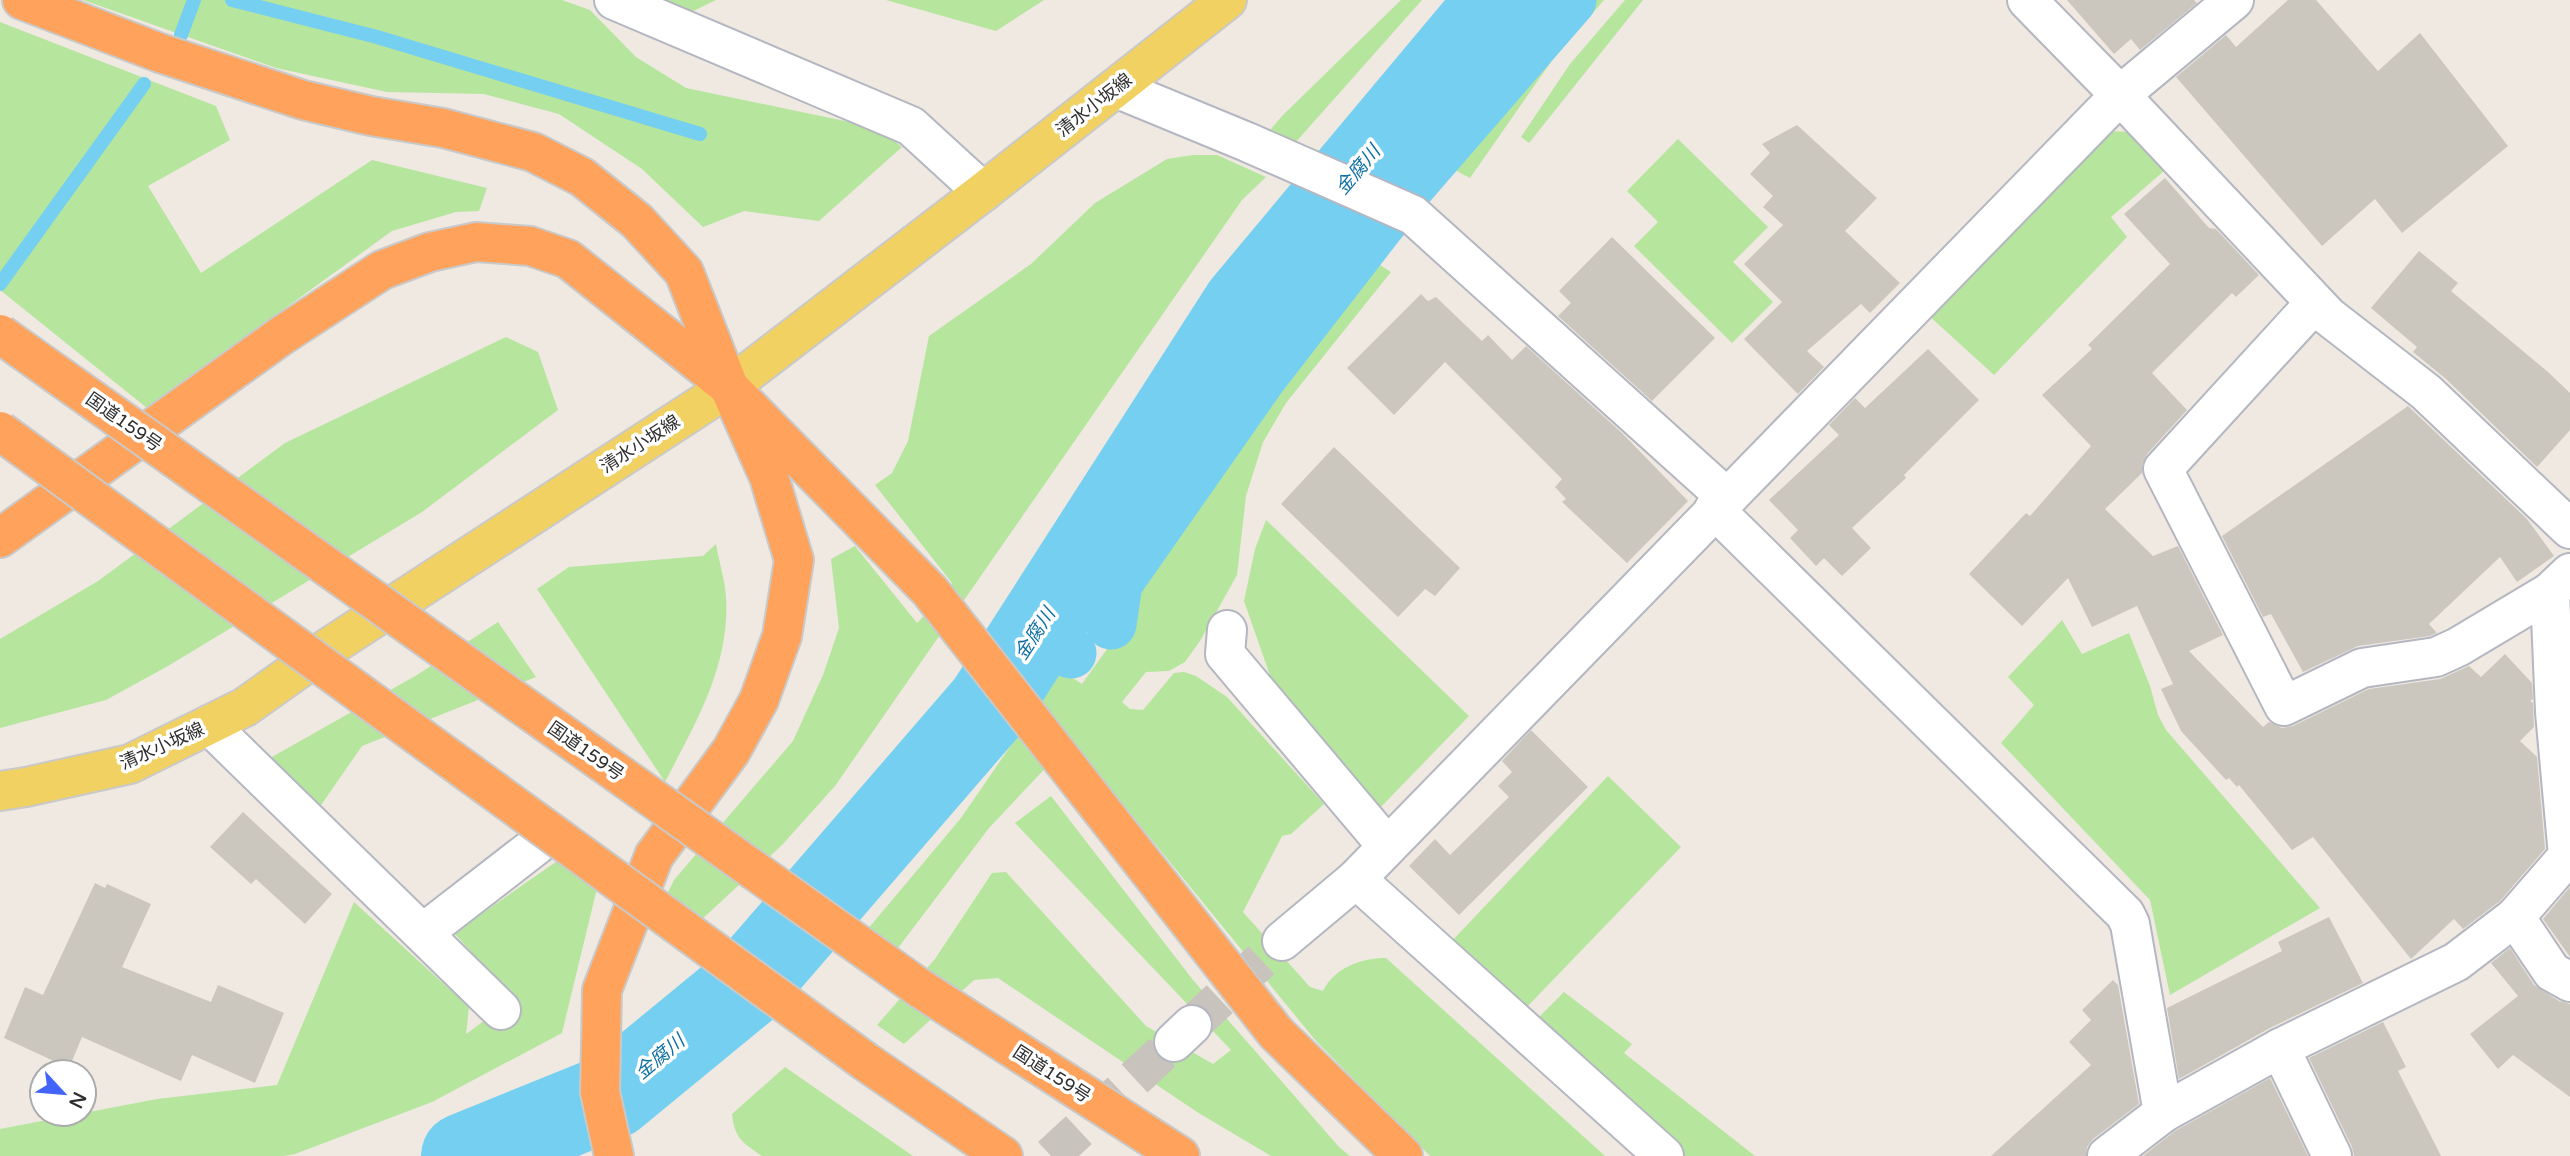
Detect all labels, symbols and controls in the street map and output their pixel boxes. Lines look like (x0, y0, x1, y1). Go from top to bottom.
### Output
street label: 清水小坂線 (1052, 69, 1136, 141)
water label: 金腐川 (1331, 140, 1386, 199)
street label: 国道159号 (82, 388, 166, 456)
street label: 清水小坂線 (596, 410, 684, 478)
water label: 金腐川 (1010, 602, 1061, 664)
street label: 国道159号 (544, 717, 628, 785)
street label: 清水小坂線 (116, 718, 208, 774)
water label: 金腐川 (631, 1029, 690, 1084)
street label: 国道159号 (1009, 1041, 1095, 1107)
north arrow (28, 1058, 98, 1128)
text: N (64, 1088, 91, 1112)

